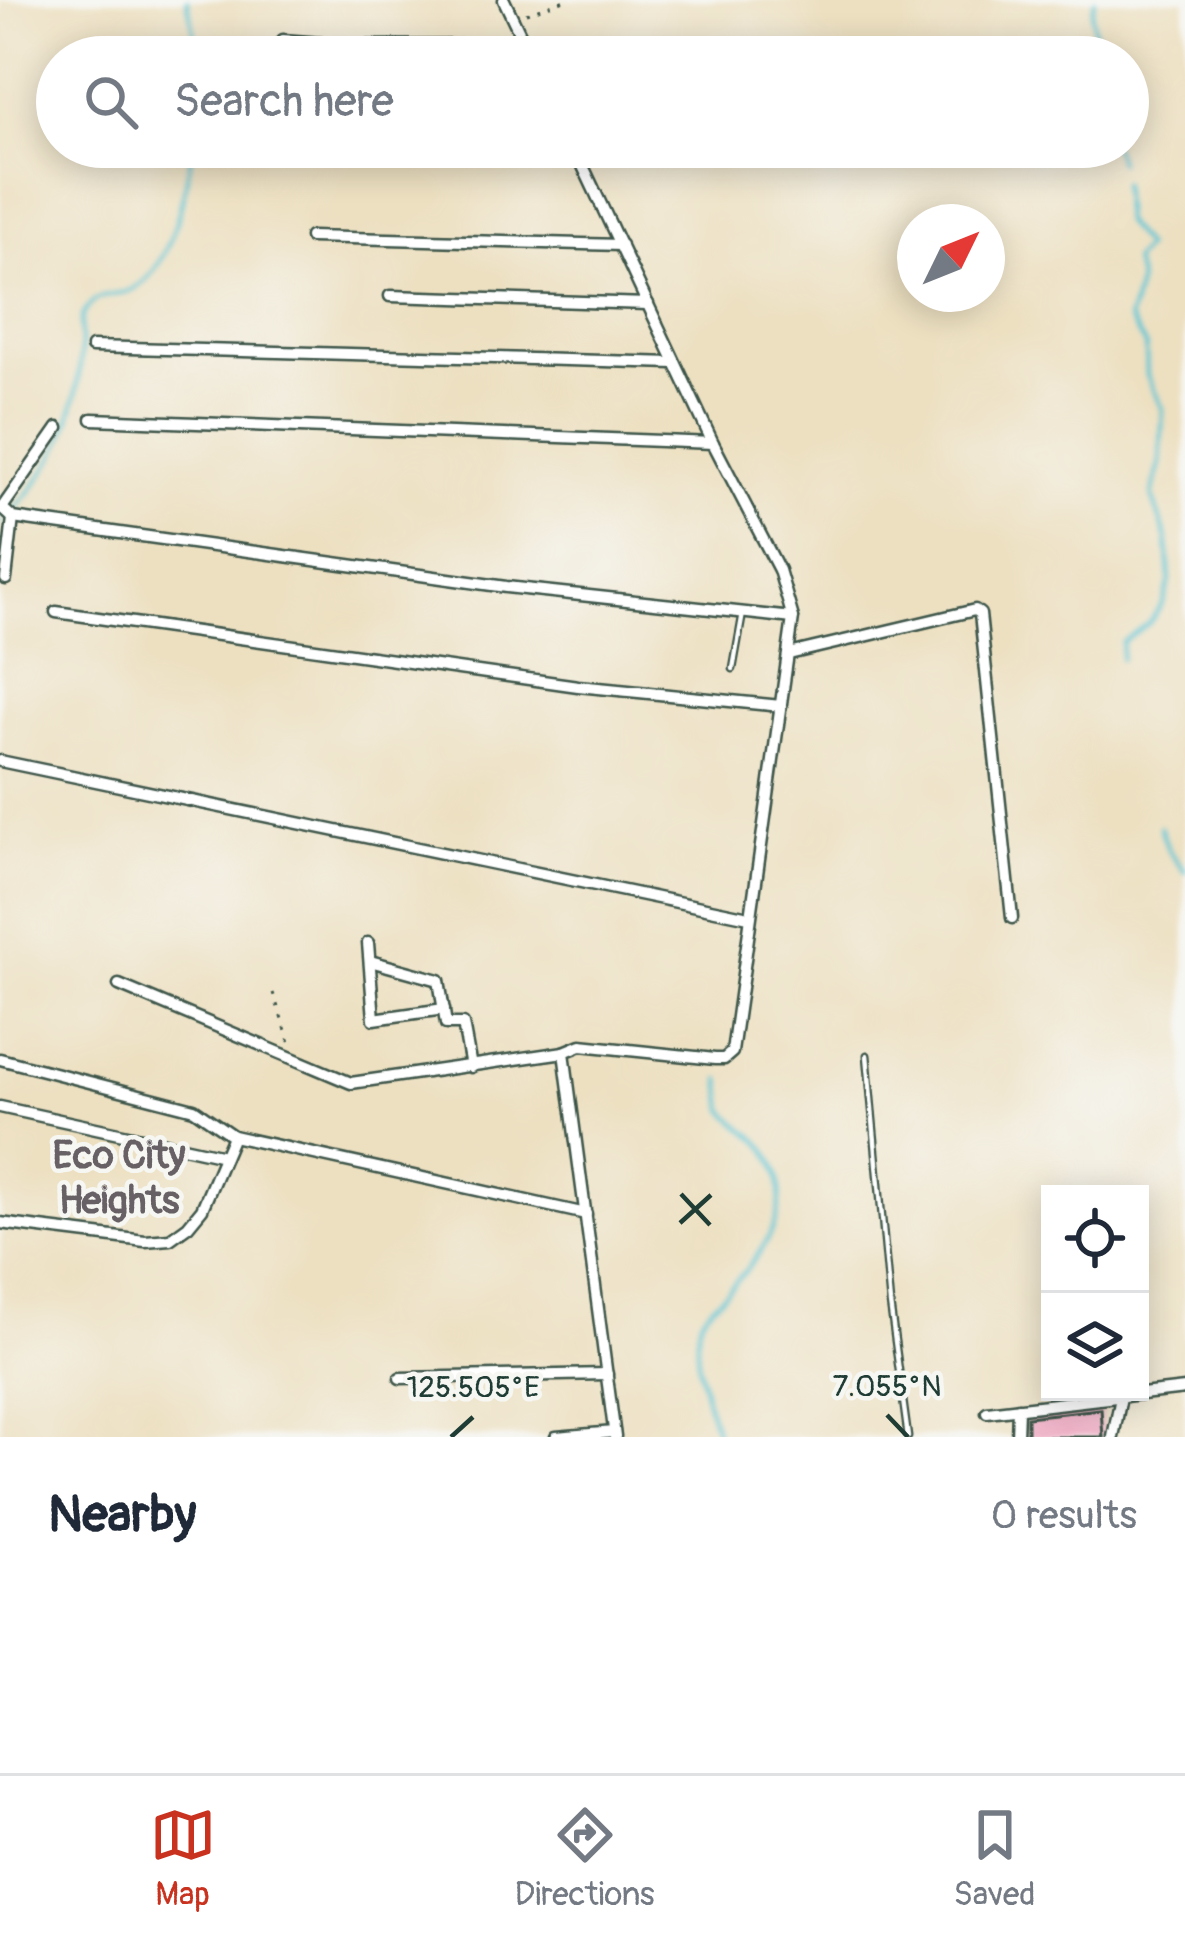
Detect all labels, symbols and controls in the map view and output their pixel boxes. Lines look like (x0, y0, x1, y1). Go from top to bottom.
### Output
search box (36, 36, 1149, 168)
icon: search (78, 69, 144, 135)
text: Search here (174, 74, 394, 130)
north arrow (897, 204, 1005, 312)
district label: Eco City Heights (53, 1131, 186, 1225)
map controls (1041, 1185, 1149, 1401)
button: locate (1041, 1185, 1149, 1293)
button: layers (1041, 1293, 1149, 1401)
text: 7.055°N (833, 1368, 941, 1405)
text: 125.505°E (406, 1369, 540, 1406)
text: Nearby (48, 1483, 196, 1547)
text: 0 results (991, 1491, 1137, 1540)
tab: Map (150, 1802, 216, 1915)
tab: Directions (515, 1802, 655, 1915)
tab: Saved (954, 1802, 1035, 1915)

